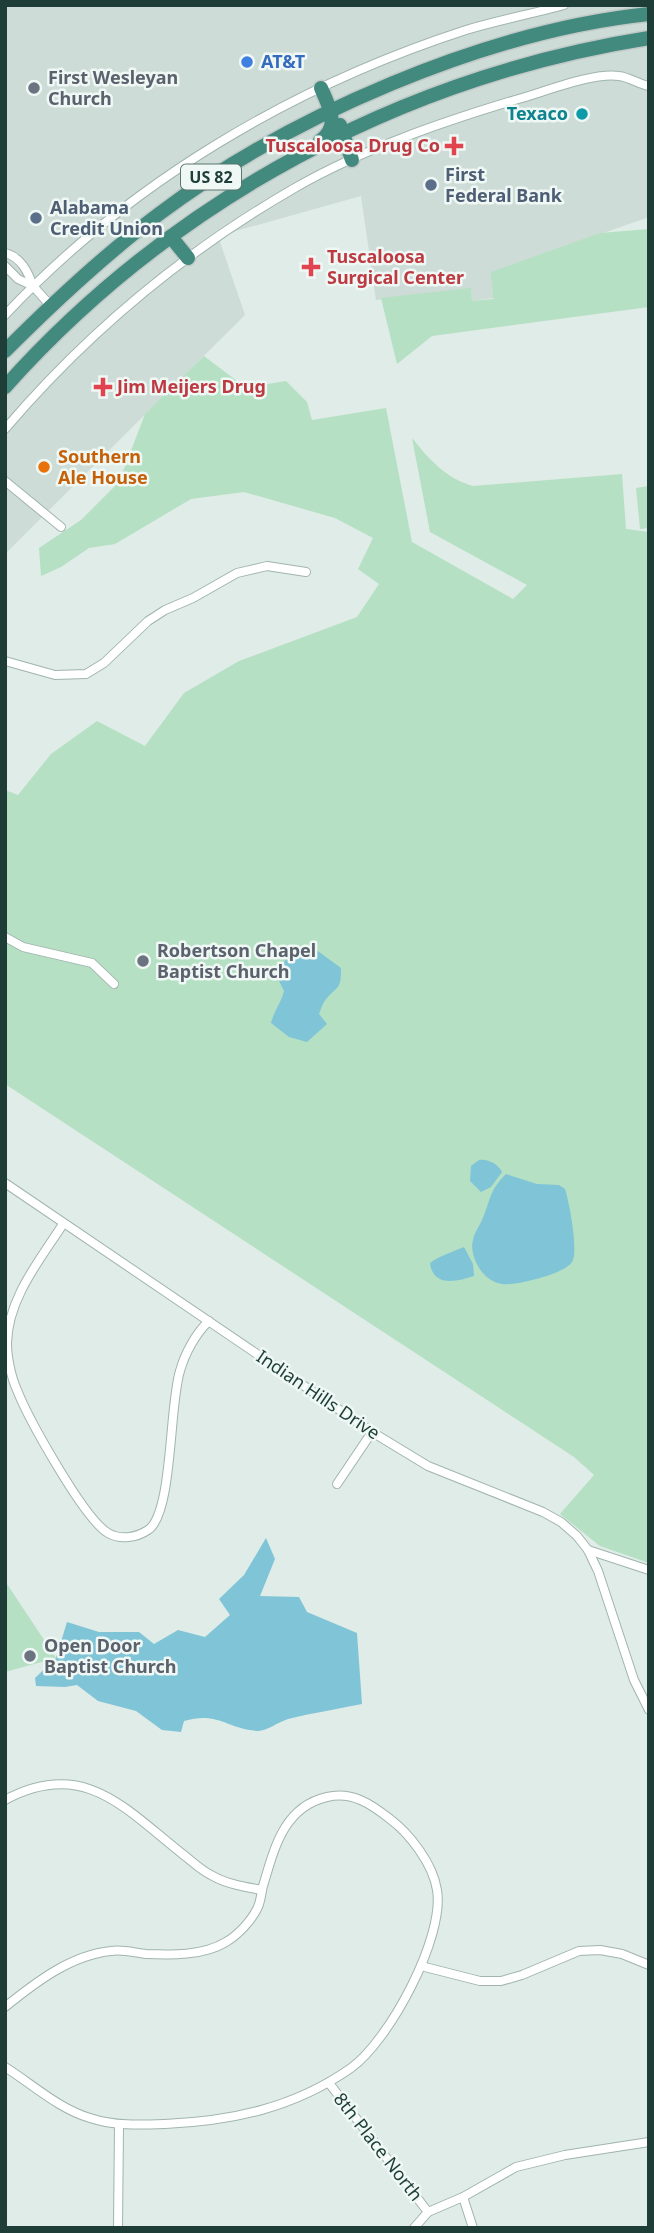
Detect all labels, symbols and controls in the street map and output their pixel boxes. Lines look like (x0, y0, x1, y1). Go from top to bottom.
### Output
place label: AT&T (261, 49, 306, 73)
marker: AT&T (239, 54, 255, 70)
place label: First Wesleyan Church (48, 65, 178, 110)
marker: First Wesleyan Church (26, 80, 42, 96)
place label: Texaco (507, 101, 568, 125)
marker: Texaco (574, 106, 590, 122)
place label: Tuscaloosa Drug Co (266, 133, 440, 157)
marker: Tuscaloosa Drug Co (446, 138, 462, 154)
place label: First Federal Bank (445, 162, 563, 207)
road number: US 82 (181, 164, 241, 190)
marker: First Federal Bank (423, 177, 439, 193)
place label: Alabama Credit Union (50, 195, 163, 240)
marker: Alabama Credit Union (28, 210, 44, 226)
place label: Tuscaloosa Surgical Center (327, 244, 464, 289)
marker: Tuscaloosa Surgical Center (301, 257, 321, 277)
place label: Jim Meijers Drug (115, 374, 266, 398)
marker: Jim Meijers Drug (95, 379, 111, 395)
place label: Southern Ale House (58, 444, 148, 489)
marker: Southern Ale House (36, 459, 52, 475)
place label: Robertson Chapel Baptist Church (157, 938, 316, 983)
marker: Robertson Chapel Baptist Church (135, 953, 151, 969)
street label: Indian Hills Drive (252, 1344, 385, 1444)
place label: Open Door Baptist Church (44, 1633, 176, 1678)
marker: Open Door Baptist Church (22, 1648, 38, 1664)
street label: 8th Place North (329, 2087, 429, 2206)

